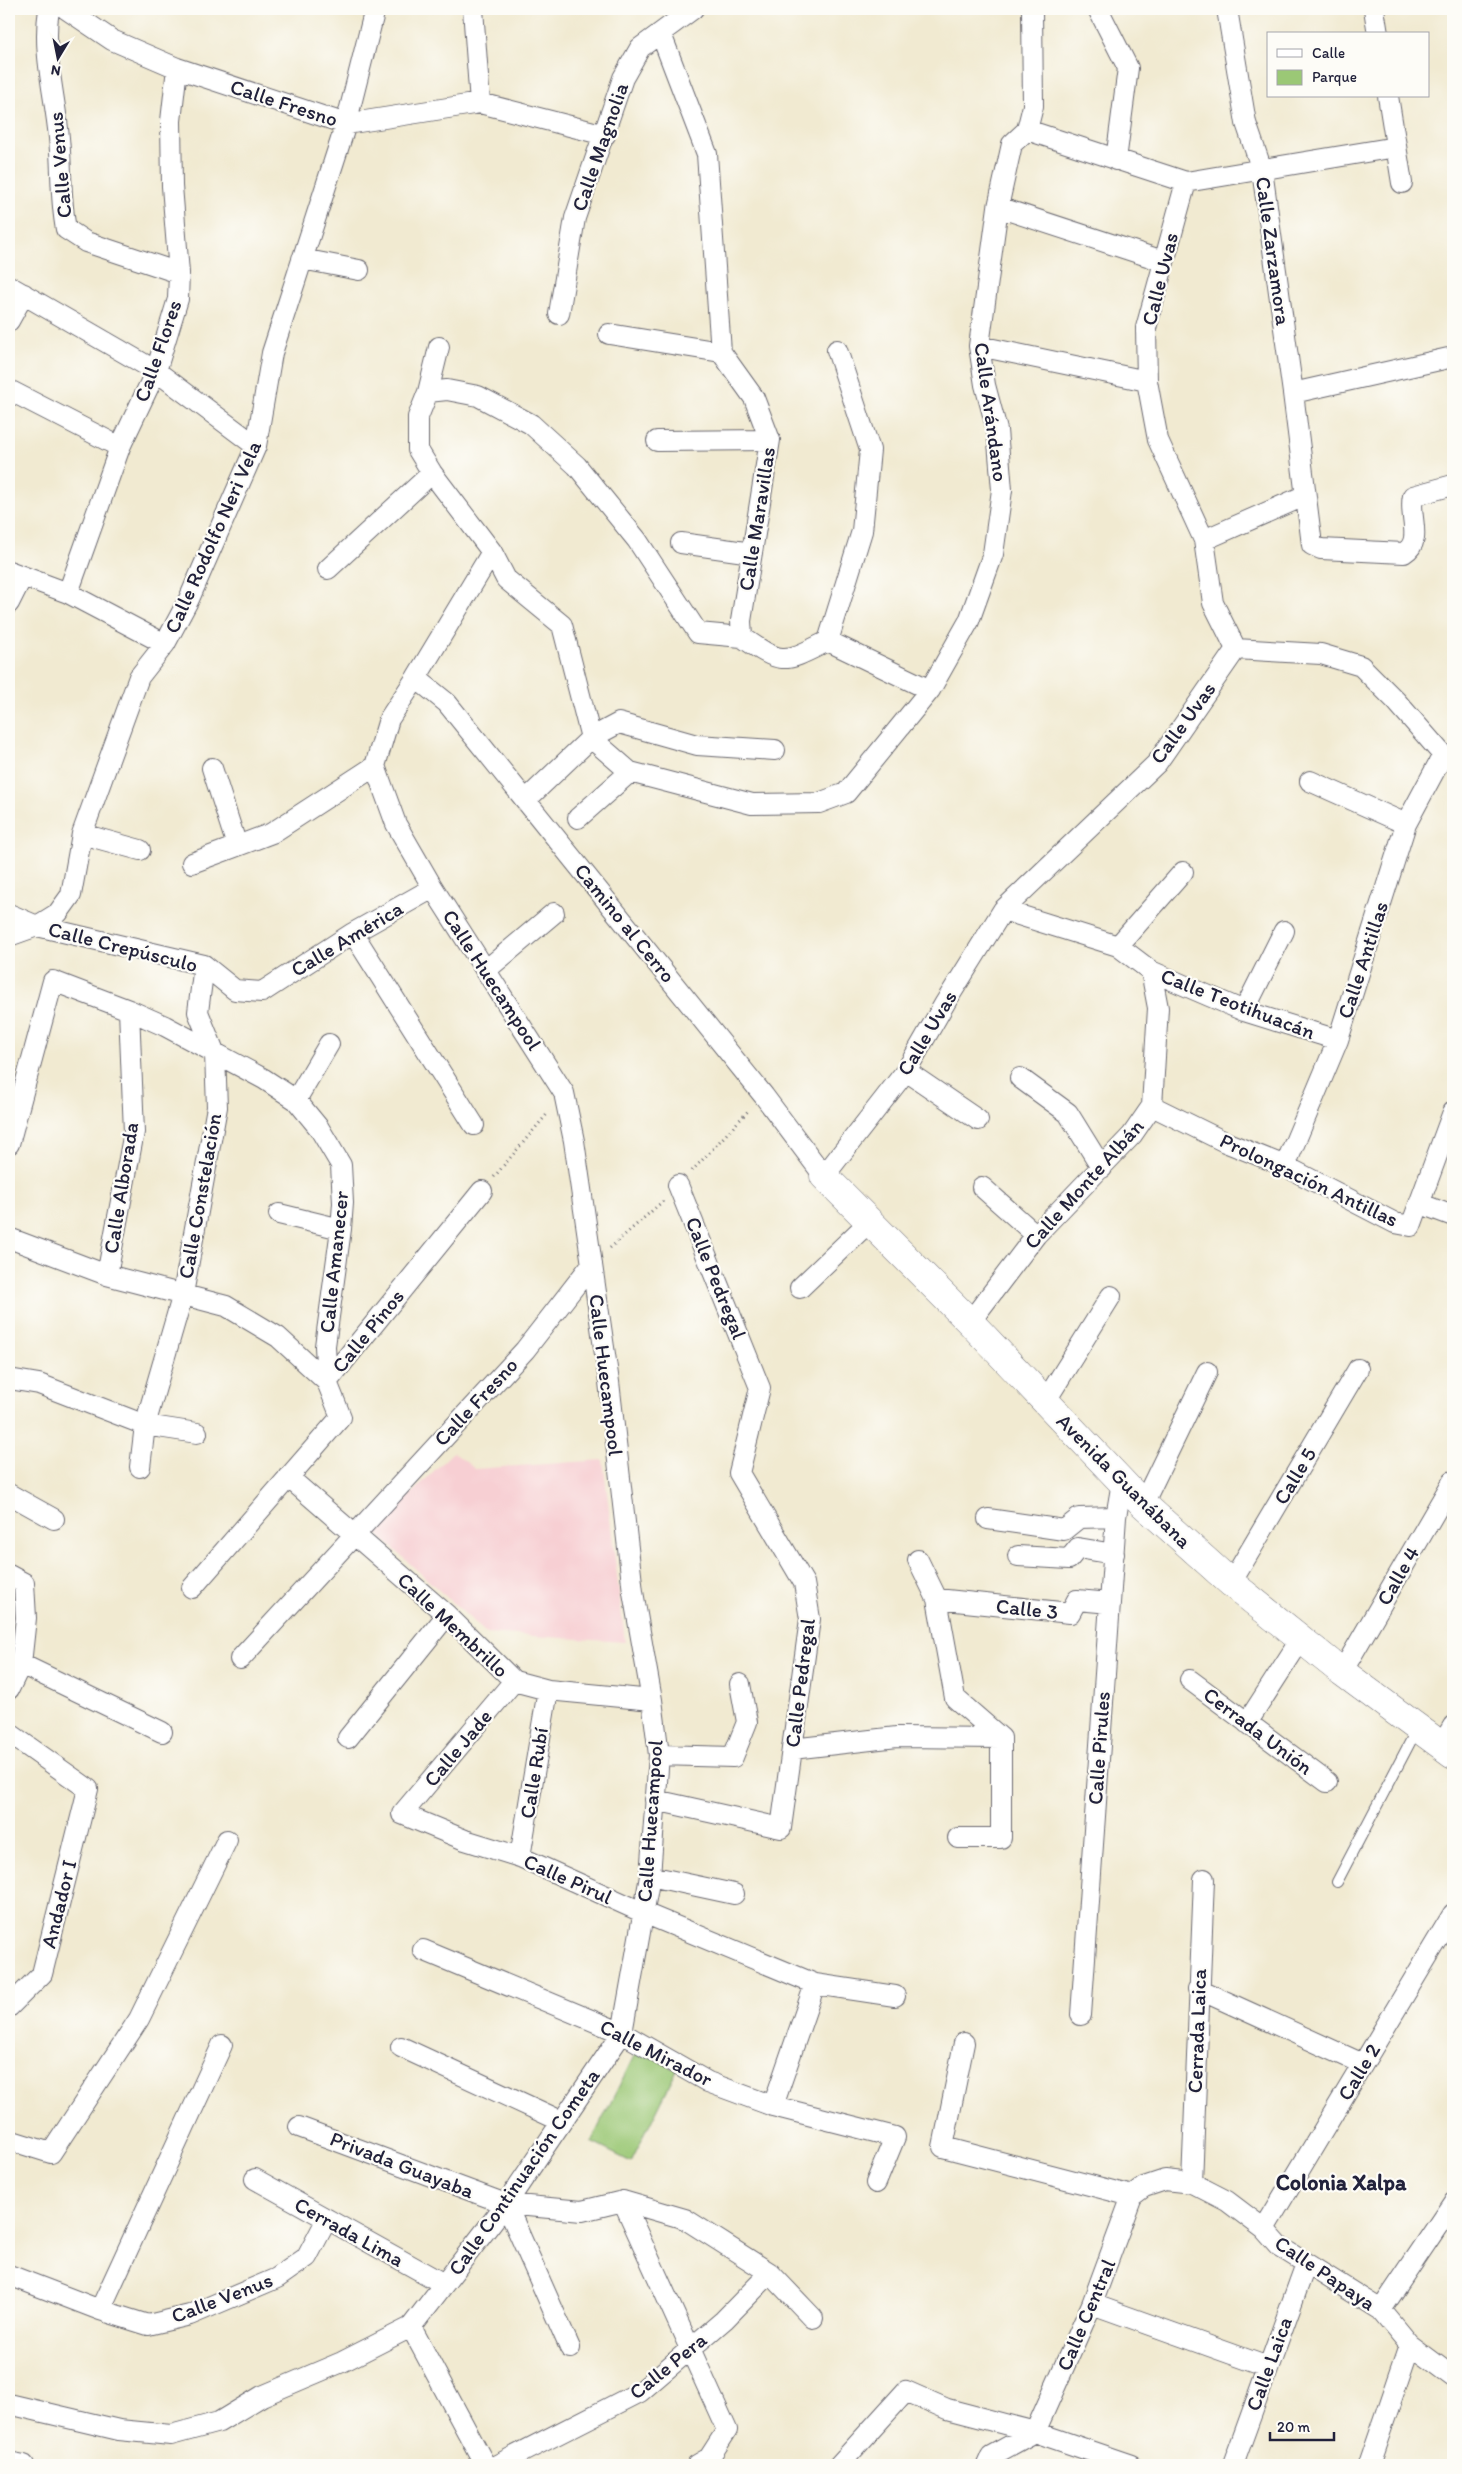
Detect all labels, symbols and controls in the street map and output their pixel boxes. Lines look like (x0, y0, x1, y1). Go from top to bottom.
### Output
north arrow (32, 32, 82, 82)
legend (1267, 32, 1430, 98)
text: Calle (1312, 44, 1345, 62)
text: N (50, 61, 62, 80)
text: Parque (1312, 68, 1357, 86)
street label: Calle Fresno (227, 73, 341, 132)
street label: Calle Magnolia (566, 79, 633, 214)
street label: Calle Venus (42, 111, 77, 219)
street label: Calle Zarzamora (1251, 175, 1296, 327)
street label: Calle Uvas (1136, 230, 1183, 328)
street label: Calle Flores (128, 297, 187, 405)
street label: Calle Arándano (969, 341, 1014, 483)
street label: Calle Rodolfo Neri Vela (159, 437, 266, 637)
street label: Calle Maravillas (733, 445, 780, 593)
street label: Calle Uvas (1145, 677, 1221, 768)
street label: Camino al Cerro (570, 858, 681, 987)
street label: Calle América (286, 895, 407, 982)
street label: Calle Antillas (1332, 898, 1393, 1022)
street label: Calle Huecampool (438, 905, 547, 1055)
street label: Calle Crepúsculo (46, 916, 200, 977)
street label: Calle Teotihuacán (1157, 963, 1319, 1044)
street label: Calle Uvas (891, 986, 962, 1080)
street label: Calle Constelación (173, 1111, 226, 1281)
street label: Calle Monte Albán (1019, 1113, 1149, 1254)
street label: Calle Alborada (98, 1120, 143, 1255)
street label: Prolongación Antillas (1216, 1127, 1402, 1232)
street label: Calle Amanecer (314, 1189, 353, 1334)
street label: Calle Pedregal (681, 1213, 752, 1343)
street label: Calle Pinos (326, 1284, 409, 1378)
street label: Calle Huecampool (584, 1293, 629, 1457)
street label: Calle Fresno (428, 1352, 523, 1451)
street label: Avenida Guanábana (1052, 1408, 1197, 1553)
street label: Calle 5 (1268, 1443, 1321, 1509)
street label: Calle 4 (1371, 1542, 1424, 1610)
street label: Calle Membrillo (393, 1567, 514, 1682)
street label: Calle 3 (995, 1593, 1059, 1624)
street label: Calle Pedregal (779, 1617, 820, 1749)
street label: Cerrada Unión (1199, 1681, 1318, 1780)
street label: Calle Pirules (1082, 1690, 1115, 1805)
street label: Calle Jade (418, 1704, 497, 1791)
street label: Calle Rubí (514, 1725, 553, 1820)
street label: Calle Huecampool (631, 1739, 668, 1903)
street label: Calle Pirul (520, 1848, 616, 1909)
street label: Andador I (35, 1857, 82, 1951)
street label: Cerrada Laica (1182, 1968, 1211, 2094)
street label: Calle Mirador (596, 2014, 717, 2092)
street label: Calle 2 (1332, 2039, 1385, 2105)
street label: Calle Continuación Cometa (443, 2064, 605, 2280)
street label: Privada Guayaba (327, 2126, 478, 2203)
district label: Colonia Xalpa (1276, 2169, 1407, 2196)
street label: Cerrada Lima (290, 2191, 408, 2272)
street label: Calle Papaya (1270, 2230, 1380, 2315)
street label: Calle Central (1051, 2255, 1120, 2375)
street label: Calle Venus (168, 2267, 276, 2328)
street label: Calle Laica (1240, 2313, 1297, 2414)
street label: Calle Pera (624, 2327, 712, 2404)
scale bar (1270, 2409, 1333, 2441)
text: 20 m (1277, 2418, 1311, 2436)

